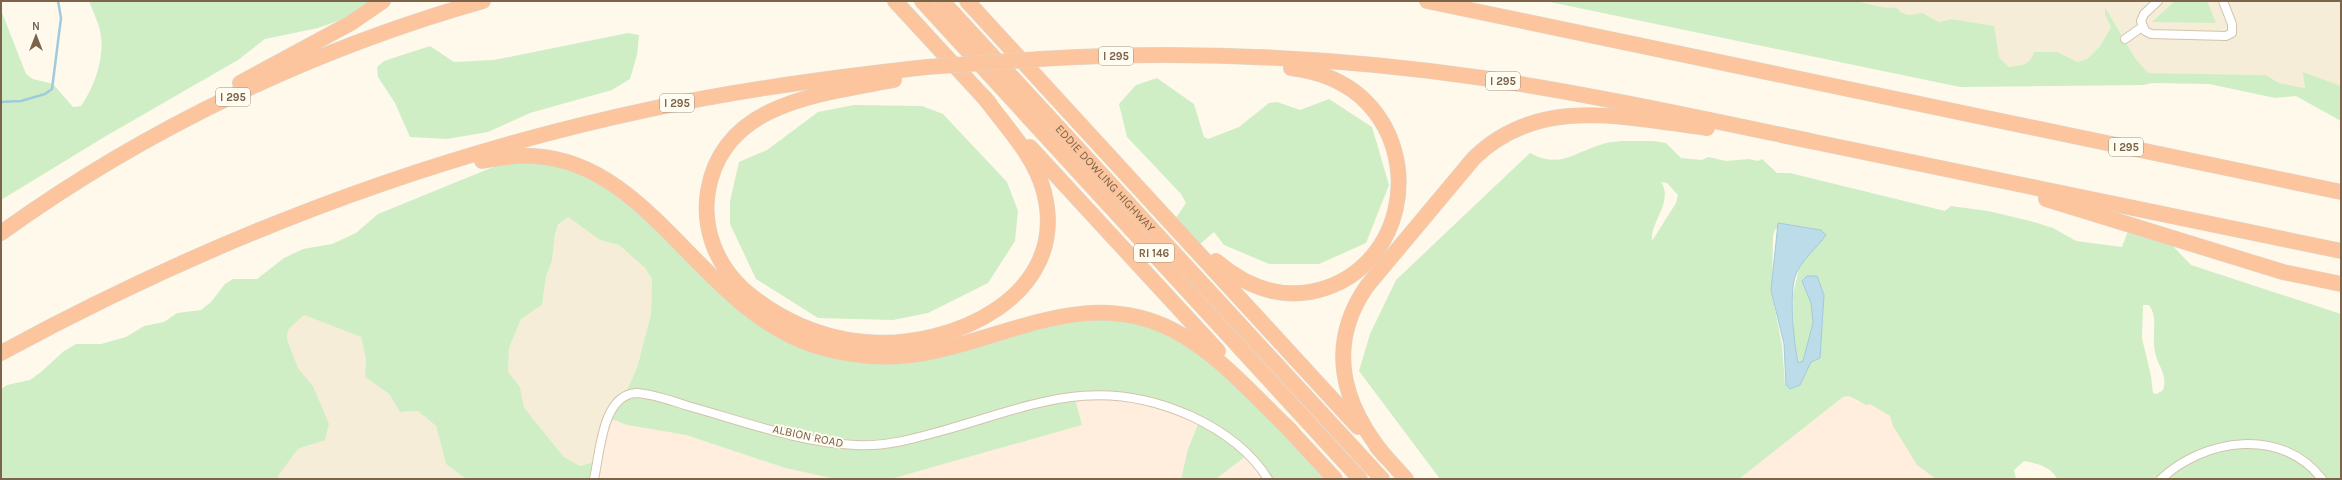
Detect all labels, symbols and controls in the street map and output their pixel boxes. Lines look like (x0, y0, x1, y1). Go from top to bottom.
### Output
north arrow (16, 16, 56, 56)
text: N (32, 20, 40, 33)
road number: I 295 (1099, 47, 1133, 65)
road number: I 295 (1486, 72, 1520, 90)
road number: I 295 (216, 88, 250, 106)
road number: I 295 (660, 94, 694, 112)
street label: EDDIE DOWLING HIGHWAY (1052, 122, 1158, 235)
road number: I 295 (2109, 138, 2143, 156)
road number: RI 146 (1134, 244, 1174, 262)
street label: ALBION ROAD (771, 422, 845, 450)

